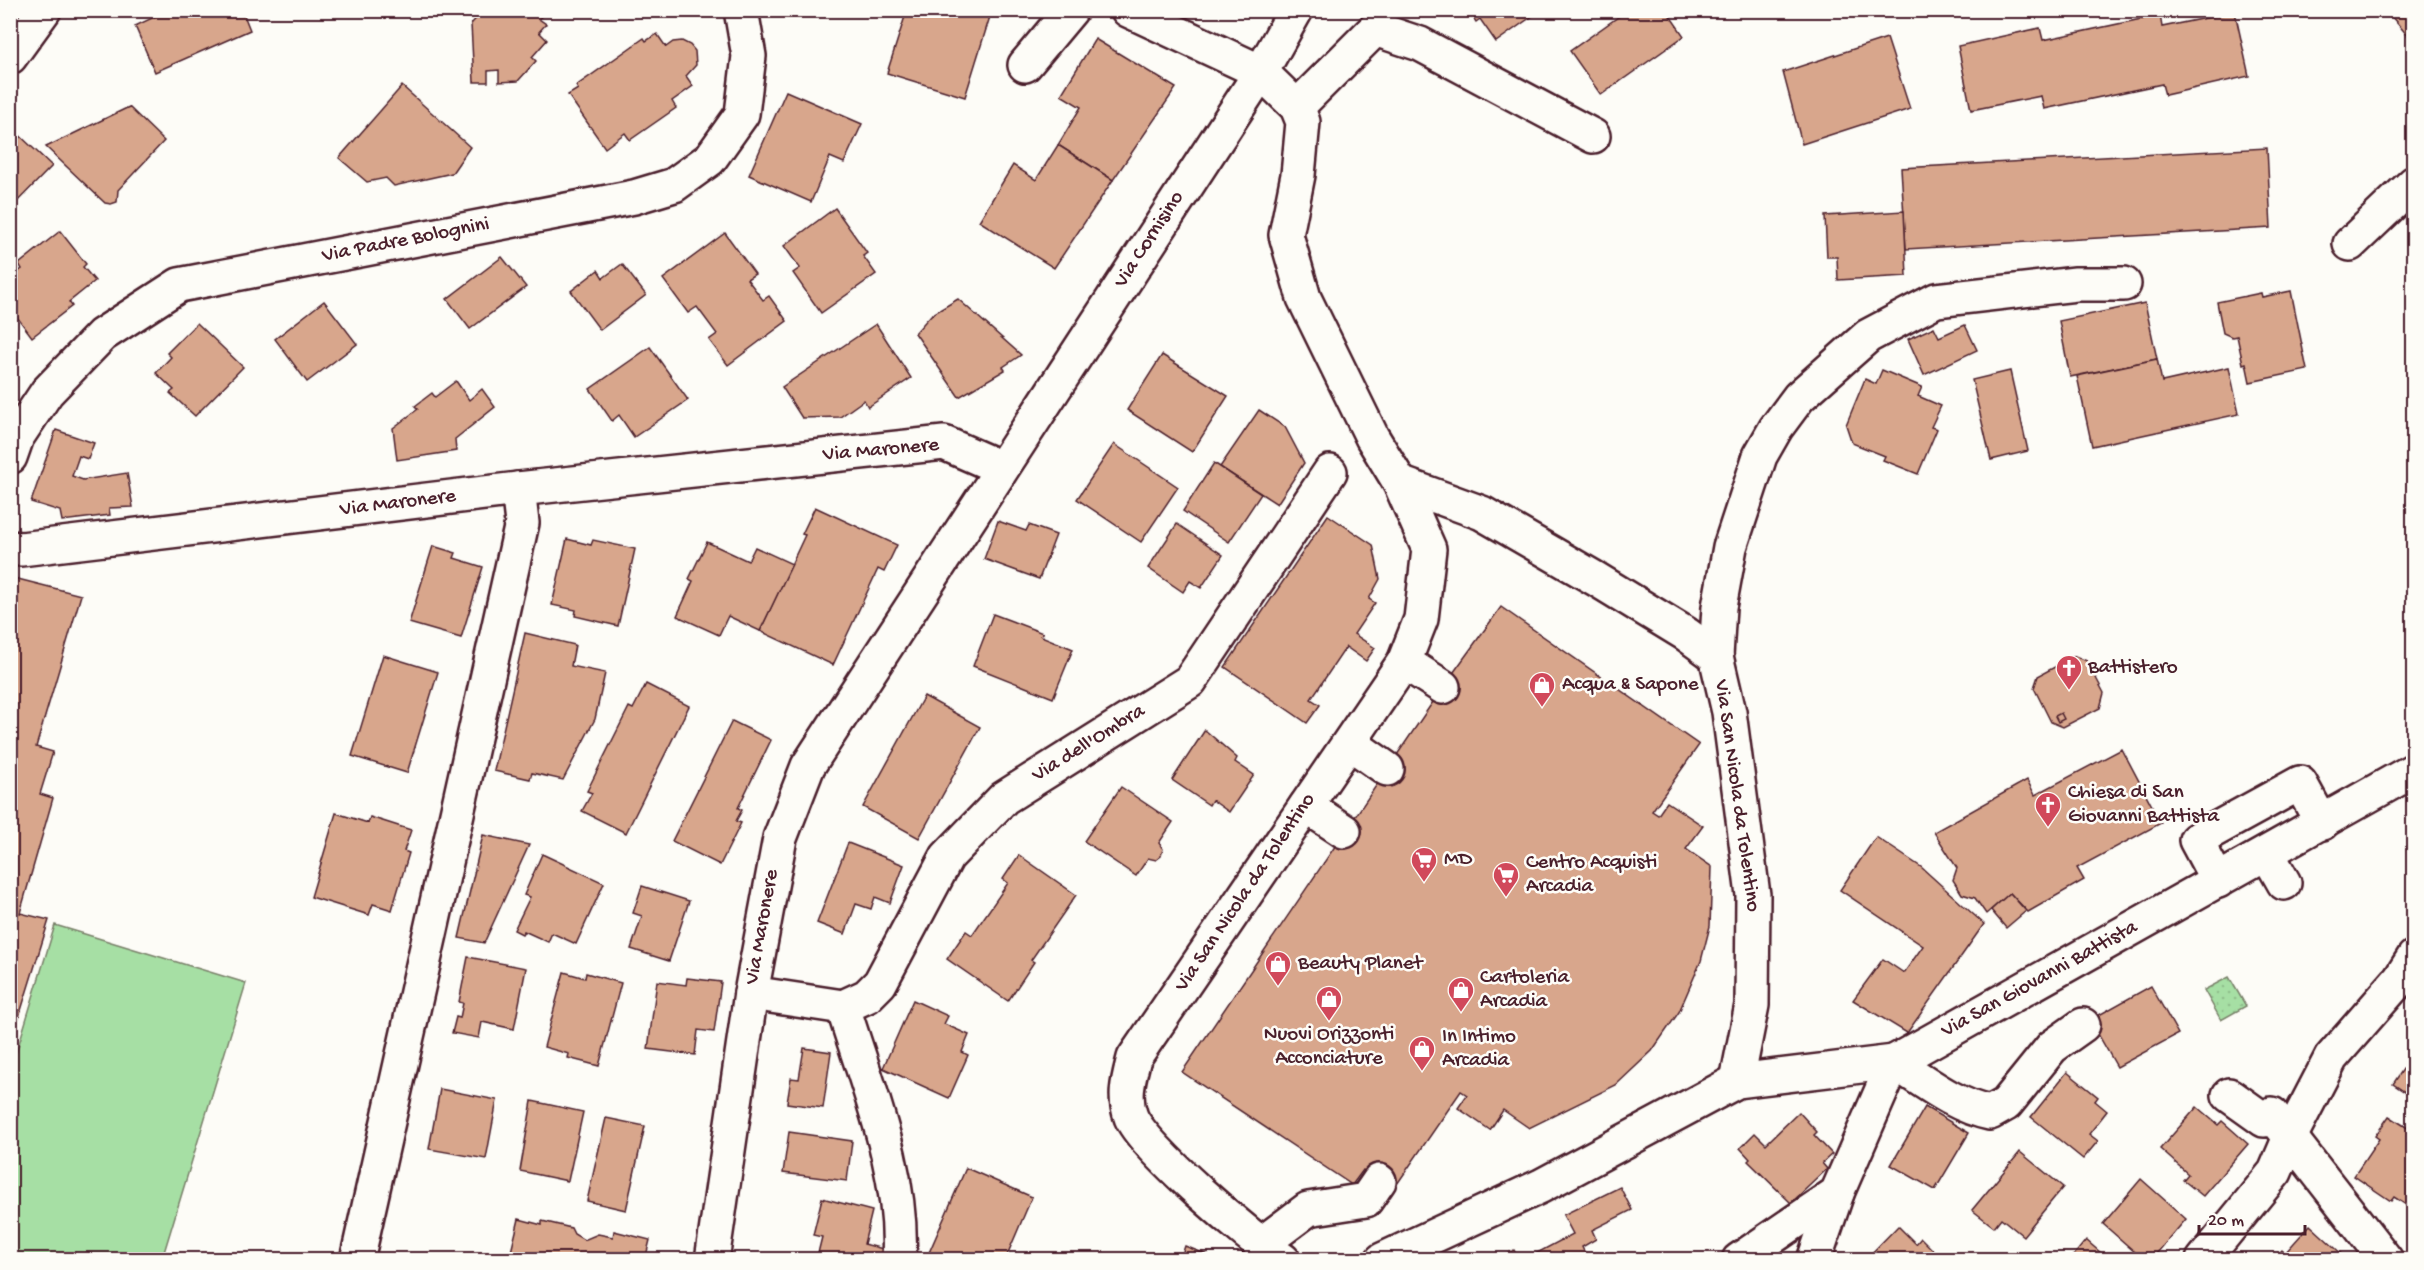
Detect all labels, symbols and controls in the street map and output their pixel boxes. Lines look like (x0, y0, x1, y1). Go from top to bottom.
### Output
street label: Via Cornisino (1109, 187, 1191, 294)
street label: Via Padre Bolognini (319, 213, 492, 270)
street label: Via Maronere (821, 433, 941, 469)
street label: Via Maronere (338, 484, 458, 524)
church icon: Battistero (2054, 653, 2084, 691)
place label: Battistero (2087, 656, 2178, 681)
shop icon: Acqua & Sapone (1527, 670, 1557, 708)
place label: Acqua & Sapone (1562, 673, 1700, 698)
street label: Via San Nicola da Tolentino (1707, 677, 1765, 914)
street label: Via dell'Ombra (1027, 699, 1151, 789)
place label: Chiesa di San Giovanni Battista (2068, 781, 2220, 830)
street label: Via San Nicola da Tolentino (1170, 789, 1322, 998)
church icon: Chiesa di San Giovanni Battista (2033, 790, 2063, 828)
supermarket icon: MD (1409, 845, 1439, 883)
place label: MD (1444, 848, 1473, 873)
place label: Centro Acquisti Arcadia (1526, 851, 1657, 900)
supermarket icon: Centro Acquisti Arcadia (1491, 860, 1521, 898)
street label: Via Maronere (740, 866, 786, 988)
street label: Via San Giovanni Battista (1937, 915, 2144, 1045)
shop icon: Beauty Planet (1263, 949, 1293, 987)
place label: Beauty Planet (1297, 952, 1425, 977)
place label: Cartoleria Arcadia (1480, 966, 1570, 1015)
shop icon: Cartoleria Arcadia (1446, 975, 1476, 1013)
shop icon: Nuovi Orizzonti Acconciature (1314, 984, 1344, 1022)
place label: Nuovi Orizzonti Acconciature (1264, 1023, 1394, 1072)
place label: In Intimo Arcadia (1442, 1025, 1516, 1074)
shop icon: In Intimo Arcadia (1407, 1034, 1437, 1072)
scale bar (2199, 1198, 2306, 1236)
text: 20 m (2208, 1211, 2244, 1232)

